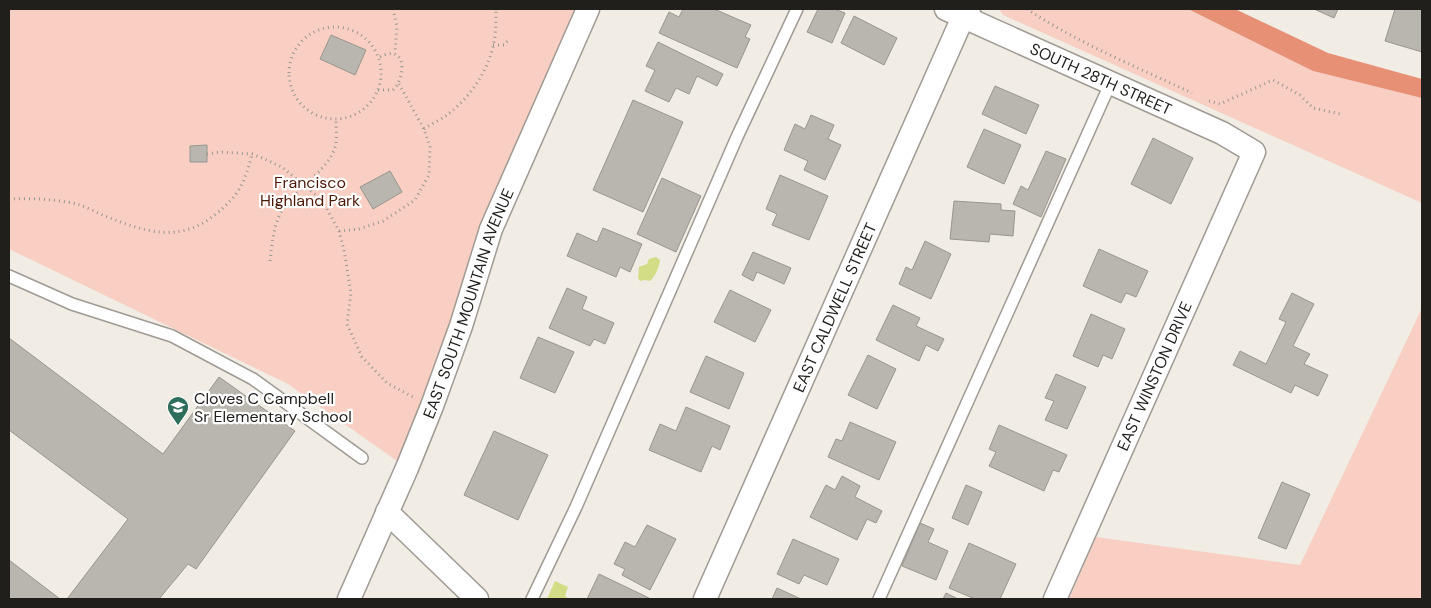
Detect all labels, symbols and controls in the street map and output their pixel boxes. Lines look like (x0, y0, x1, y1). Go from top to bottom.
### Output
street label: SOUTH 28TH STREET (1027, 38, 1175, 120)
park label: Francisco Highland Park (260, 172, 360, 211)
street label: EAST SOUTH MOUNTAIN AVENUE (418, 185, 519, 422)
street label: EAST CALDWELL STREET (788, 220, 881, 396)
street label: EAST WINSTON DRIVE (1112, 298, 1197, 454)
place label: Cloves C Campbell Sr Elementary School (194, 388, 352, 427)
school or university icon: Cloves C Campbell Sr Elementary School (166, 395, 190, 426)

